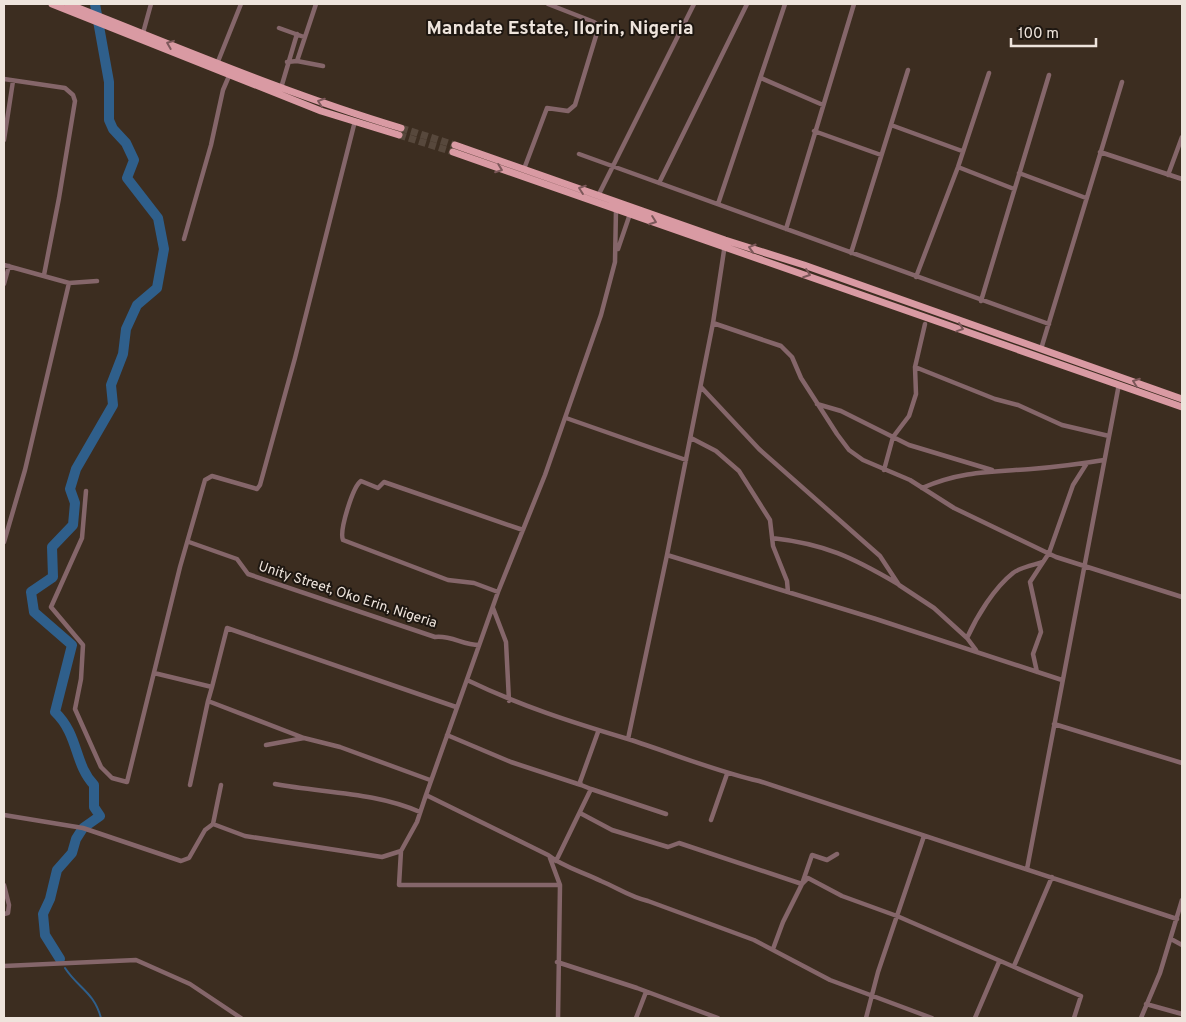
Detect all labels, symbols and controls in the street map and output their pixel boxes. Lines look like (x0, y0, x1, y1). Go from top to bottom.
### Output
scale bar (1011, 15, 1096, 47)
district label: Mandate Estate, Ilorin, Nigeria (426, 17, 694, 41)
text: 100 m (1018, 25, 1059, 44)
one-way arrow (166, 40, 174, 50)
one-way arrow (318, 98, 326, 108)
one-way arrow (494, 163, 503, 173)
one-way arrow (578, 184, 587, 194)
one-way arrow (648, 215, 657, 225)
one-way arrow (748, 243, 756, 253)
one-way arrow (802, 268, 810, 278)
one-way arrow (955, 322, 964, 332)
one-way arrow (1133, 378, 1141, 388)
street label: Unity Street, Oko Erin, Nigeria (256, 558, 439, 632)

